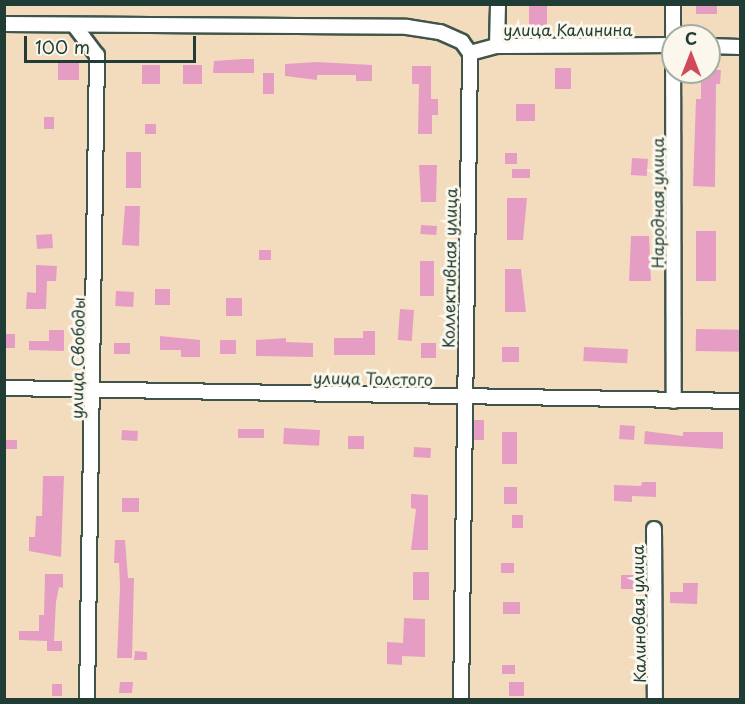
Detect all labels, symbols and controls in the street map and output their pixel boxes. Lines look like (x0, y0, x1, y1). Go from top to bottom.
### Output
street label: улица Калинина (503, 19, 633, 39)
scale bar (27, 24, 200, 62)
north arrow (661, 24, 721, 84)
text: С (685, 26, 697, 50)
text: 100 m (35, 33, 90, 60)
street label: Народная улица (647, 137, 667, 269)
street label: Коллективная улица (438, 187, 460, 349)
street label: улица Свободы (66, 296, 88, 420)
street label: улица Толстого (313, 367, 433, 389)
street label: Калиновая улица (627, 545, 649, 683)

